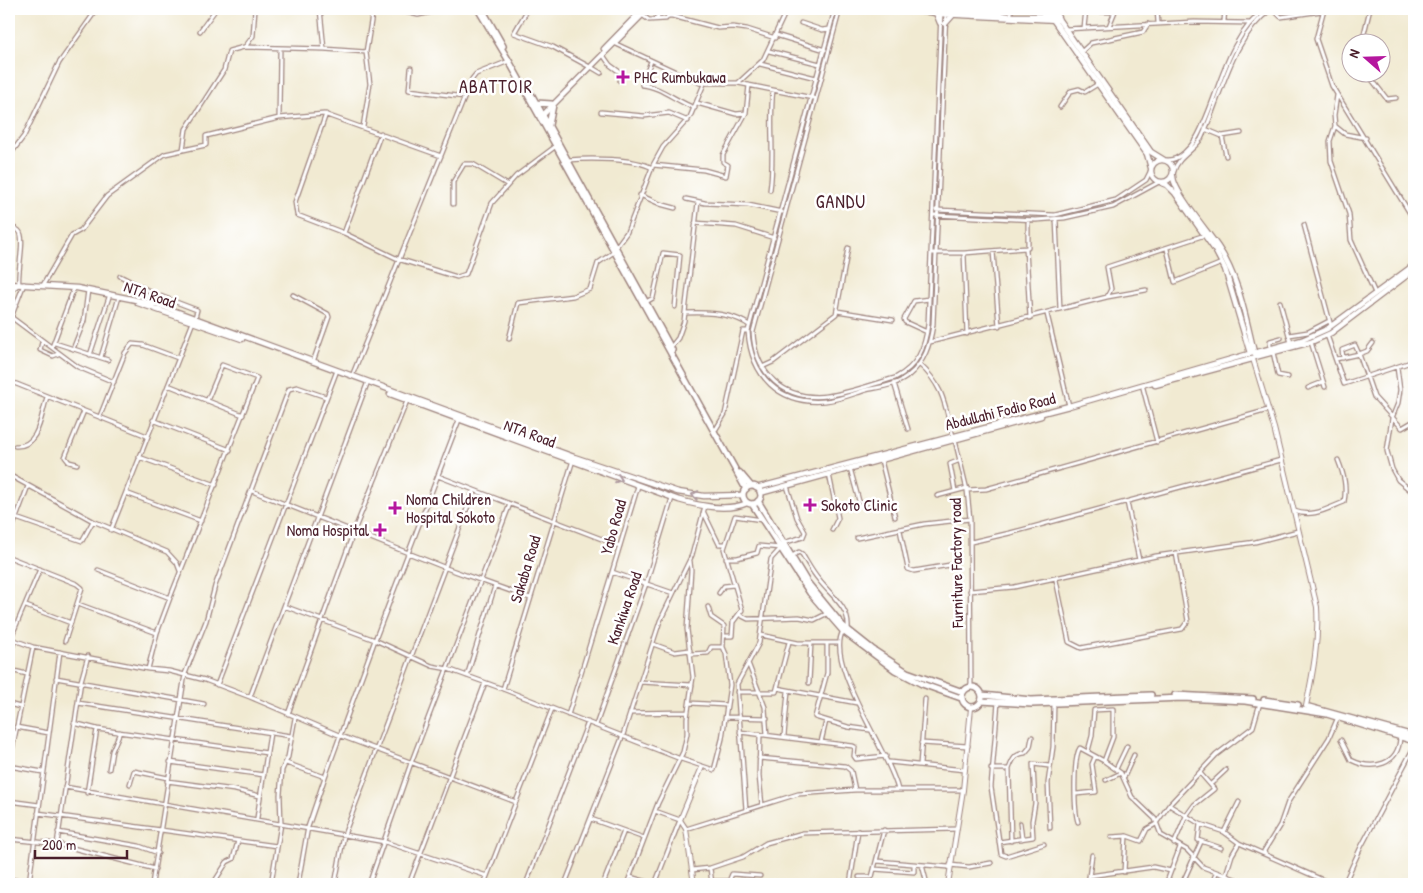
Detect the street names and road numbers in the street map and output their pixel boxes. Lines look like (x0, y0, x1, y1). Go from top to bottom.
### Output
street label: NTA Road (121, 275, 179, 313)
street label: Abdullahi Fodio Road (943, 387, 1057, 435)
street label: NTA Road (501, 413, 559, 453)
street label: Yabo Road (595, 497, 631, 557)
street label: Furniture Factory road (944, 498, 968, 629)
street label: Sakaba Road (504, 533, 546, 605)
street label: Kankiwa Road (601, 569, 647, 647)

